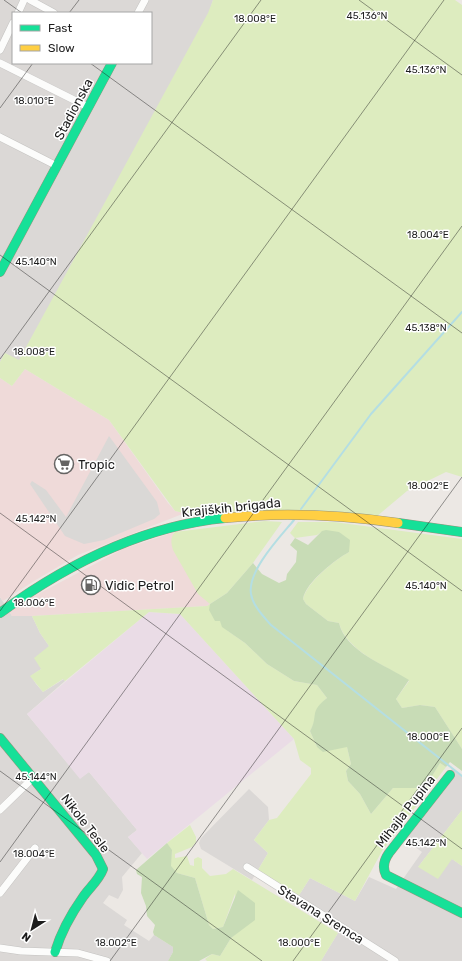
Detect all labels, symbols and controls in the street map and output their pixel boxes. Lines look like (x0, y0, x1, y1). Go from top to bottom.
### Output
text: 45.136°N (346, 10, 388, 22)
legend (12, 12, 152, 64)
text: 18.008°E (234, 13, 276, 25)
text: Fast (48, 21, 72, 35)
text: Slow (48, 41, 75, 55)
text: 45.136°N (405, 64, 447, 76)
street label: Stadionska (51, 76, 96, 142)
text: 18.010°E (14, 95, 54, 107)
text: 18.004°E (407, 229, 449, 241)
text: 45.140°N (15, 256, 57, 268)
text: 45.138°N (405, 322, 447, 334)
text: 18.008°E (13, 346, 55, 358)
supermarket icon: Tropic (53, 453, 75, 475)
place label: Tropic (78, 457, 115, 472)
text: 18.002°E (407, 480, 449, 492)
street label: Krajiških brigada (181, 495, 281, 521)
text: 45.142°N (15, 513, 57, 525)
fuel station icon: Vidic Petrol (80, 574, 102, 596)
place label: Vidic Petrol (105, 578, 174, 593)
text: 45.140°N (405, 580, 447, 592)
text: 18.006°E (13, 597, 55, 609)
text: 18.000°E (407, 731, 449, 743)
text: 45.144°N (15, 771, 57, 783)
street label: Mihajla Pupina (373, 772, 438, 850)
street label: Nikole Tesle (58, 791, 113, 855)
text: 45.142°N (405, 837, 447, 849)
text: 18.004°E (13, 848, 55, 860)
street label: Stevana Sremca (275, 882, 367, 947)
north arrow (12, 909, 52, 949)
text: N (19, 929, 33, 944)
text: 18.002°E (95, 937, 137, 949)
text: 18.000°E (278, 937, 320, 949)

